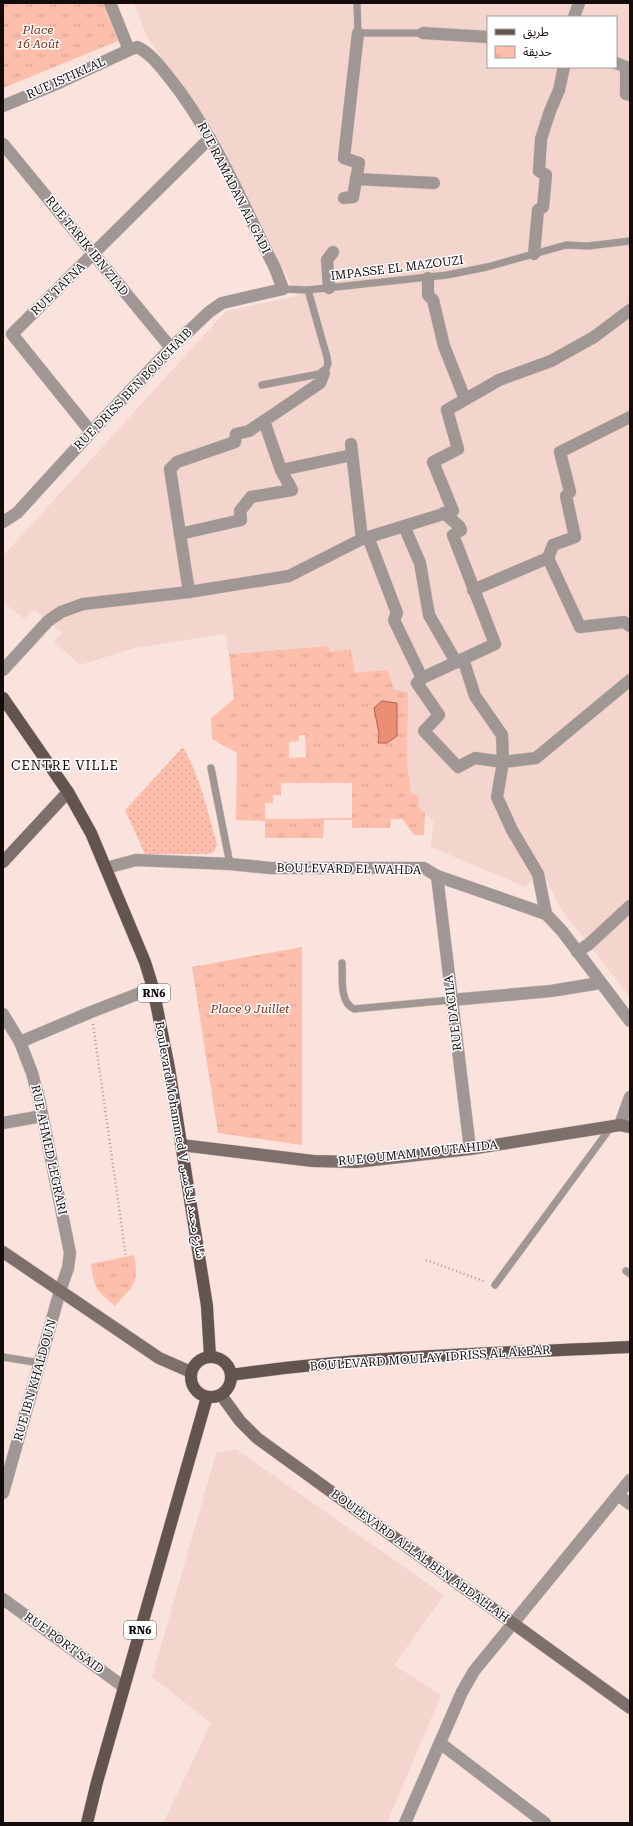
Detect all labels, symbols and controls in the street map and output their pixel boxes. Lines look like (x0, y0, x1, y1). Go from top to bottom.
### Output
legend (487, 16, 617, 68)
park label: Place 16 Août (16, 23, 60, 51)
text: طريق (523, 25, 549, 40)
text: حديقة (523, 45, 552, 59)
street label: RUE ISTIKLAL (24, 54, 108, 102)
street label: RUE RAMADAN AL GADI (195, 120, 273, 256)
street label: RUE TARIK IBN ZIAD (43, 193, 131, 299)
street label: IMPASSE EL MAZOUZI (330, 253, 464, 283)
street label: RUE TAFNA (28, 259, 88, 318)
street label: RUE DRISS BEN BOUCHAIB (71, 325, 195, 453)
district label: CENTRE VILLE (11, 758, 119, 773)
street label: BOULEVARD EL WAHDA (277, 861, 422, 877)
street label: RUE D'ACILA (441, 974, 465, 1052)
road number: RN6 (138, 984, 170, 1002)
park label: Place 9 Juillet (210, 1002, 290, 1016)
street label: Boulevard Mohammed V شارع محمد الخامس (150, 1020, 208, 1260)
street label: RUE AHMED LEGRARI (28, 1084, 70, 1216)
street label: RUE OUMAM MOUTAHIDA (337, 1138, 499, 1168)
street label: RUE IBN KHALDOUN (11, 1317, 59, 1443)
street label: BOULEVARD MOULAY IDRISS AL AKBAR (309, 1343, 551, 1373)
street label: BOULEVARD ALLAL BEN ABDALLAH (328, 1487, 512, 1625)
street label: RUE PORT SAID (22, 1609, 106, 1677)
road number: RN6 (124, 1621, 156, 1639)

